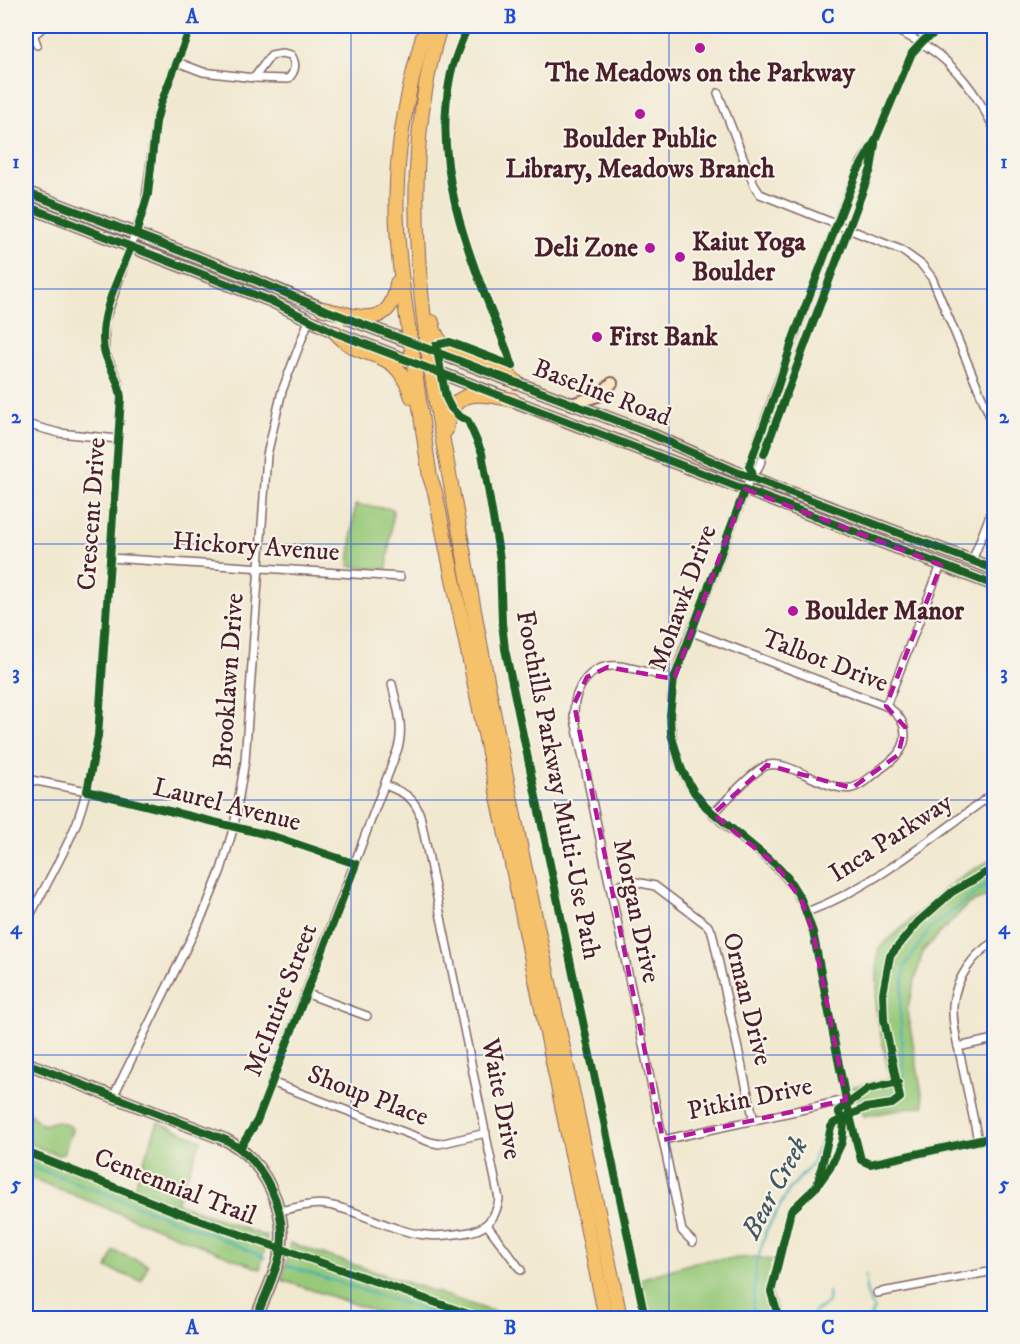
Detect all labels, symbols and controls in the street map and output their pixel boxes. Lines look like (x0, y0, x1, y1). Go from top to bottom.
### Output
text: A (185, 5, 200, 30)
text: B (504, 5, 516, 30)
text: C (821, 5, 835, 30)
marker: The Meadows on the Parkway (693, 41, 707, 55)
place label: The Meadows on the Parkway (544, 57, 855, 90)
marker: Boulder Public Library, Meadows Branch (633, 107, 647, 121)
place label: Boulder Public Library, Meadows Branch (505, 123, 775, 186)
text: 1 (12, 150, 20, 175)
text: 1 (1000, 150, 1008, 175)
place label: Kaiut Yoga Boulder (692, 226, 806, 289)
place label: Deli Zone (534, 232, 638, 265)
marker: Deli Zone (643, 241, 657, 255)
marker: Kaiut Yoga Boulder (673, 250, 687, 264)
place label: First Bank (609, 321, 719, 354)
marker: First Bank (590, 330, 604, 344)
street label: Baseline Road (528, 352, 676, 434)
text: 2 (11, 405, 22, 430)
text: 2 (999, 405, 1010, 430)
street label: Crescent Drive (70, 436, 114, 592)
street label: Mohawk Drive (641, 520, 725, 676)
street label: Hickory Avenue (171, 525, 341, 569)
street label: Brooklawn Drive (206, 592, 252, 770)
place label: Boulder Manor (805, 595, 964, 628)
marker: Boulder Manor (786, 604, 800, 618)
street label: Foothills Parkway Multi-Use Path (508, 608, 608, 963)
street label: Talbot Drive (757, 622, 893, 700)
text: 3 (12, 661, 20, 686)
text: 3 (1000, 661, 1008, 686)
street label: Laurel Avenue (150, 771, 304, 839)
street label: Inca Parkway (823, 786, 959, 890)
street label: Morgan Drive (605, 836, 667, 986)
text: 4 (10, 916, 23, 941)
text: 4 (998, 916, 1011, 941)
street label: McIntire Street (237, 919, 325, 1081)
street label: Orman Drive (715, 929, 779, 1069)
street label: Waite Drive (473, 1035, 529, 1162)
street label: Shoup Place (303, 1058, 433, 1134)
street label: Pitkin Drive (685, 1070, 815, 1128)
water label: Bear Creek (734, 1131, 816, 1246)
street label: Centennial Trail (89, 1141, 261, 1233)
text: 5 (10, 1172, 21, 1197)
text: 5 (998, 1172, 1009, 1197)
text: A (185, 1316, 200, 1341)
text: B (504, 1316, 516, 1341)
text: C (821, 1316, 835, 1341)

